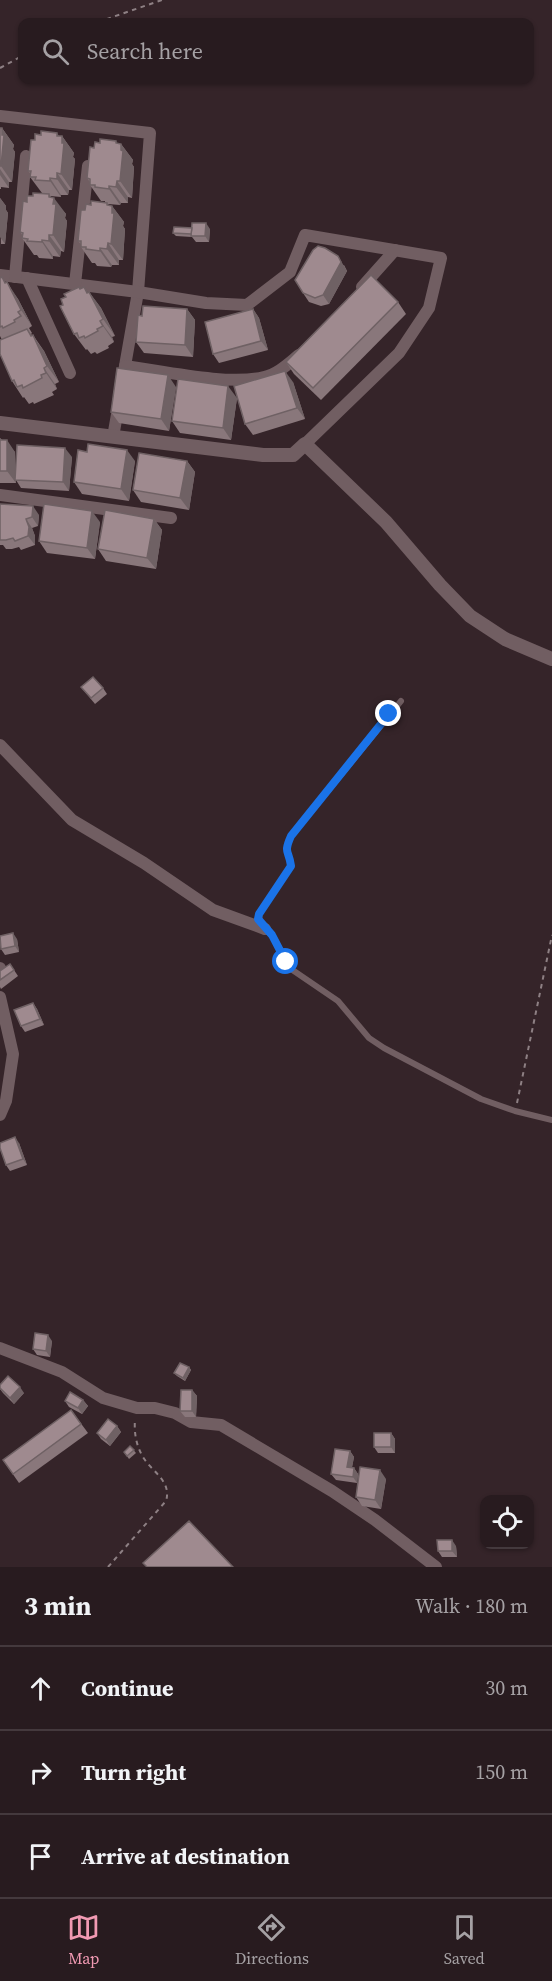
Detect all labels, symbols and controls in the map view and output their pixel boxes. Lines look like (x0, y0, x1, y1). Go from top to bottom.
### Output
search box (18, 18, 534, 84)
icon: search (39, 35, 72, 68)
text: Search here (87, 36, 203, 66)
route end (375, 700, 401, 726)
route start (272, 948, 298, 974)
map controls (480, 1495, 534, 1549)
button: locate (480, 1495, 534, 1549)
text: 3 min (24, 1588, 91, 1624)
text: Walk · 180 m (415, 1592, 528, 1620)
icon: ahead (24, 1672, 57, 1705)
text: Continue (81, 1673, 174, 1703)
text: 30 m (485, 1674, 528, 1702)
icon: right (24, 1756, 57, 1789)
text: Turn right (81, 1757, 186, 1787)
text: 150 m (475, 1758, 528, 1786)
icon: arrive (24, 1840, 57, 1873)
text: Arrive at destination (81, 1841, 290, 1871)
tab: Map (67, 1911, 100, 1969)
tab: Directions (235, 1911, 309, 1969)
tab: Saved (444, 1911, 485, 1969)

